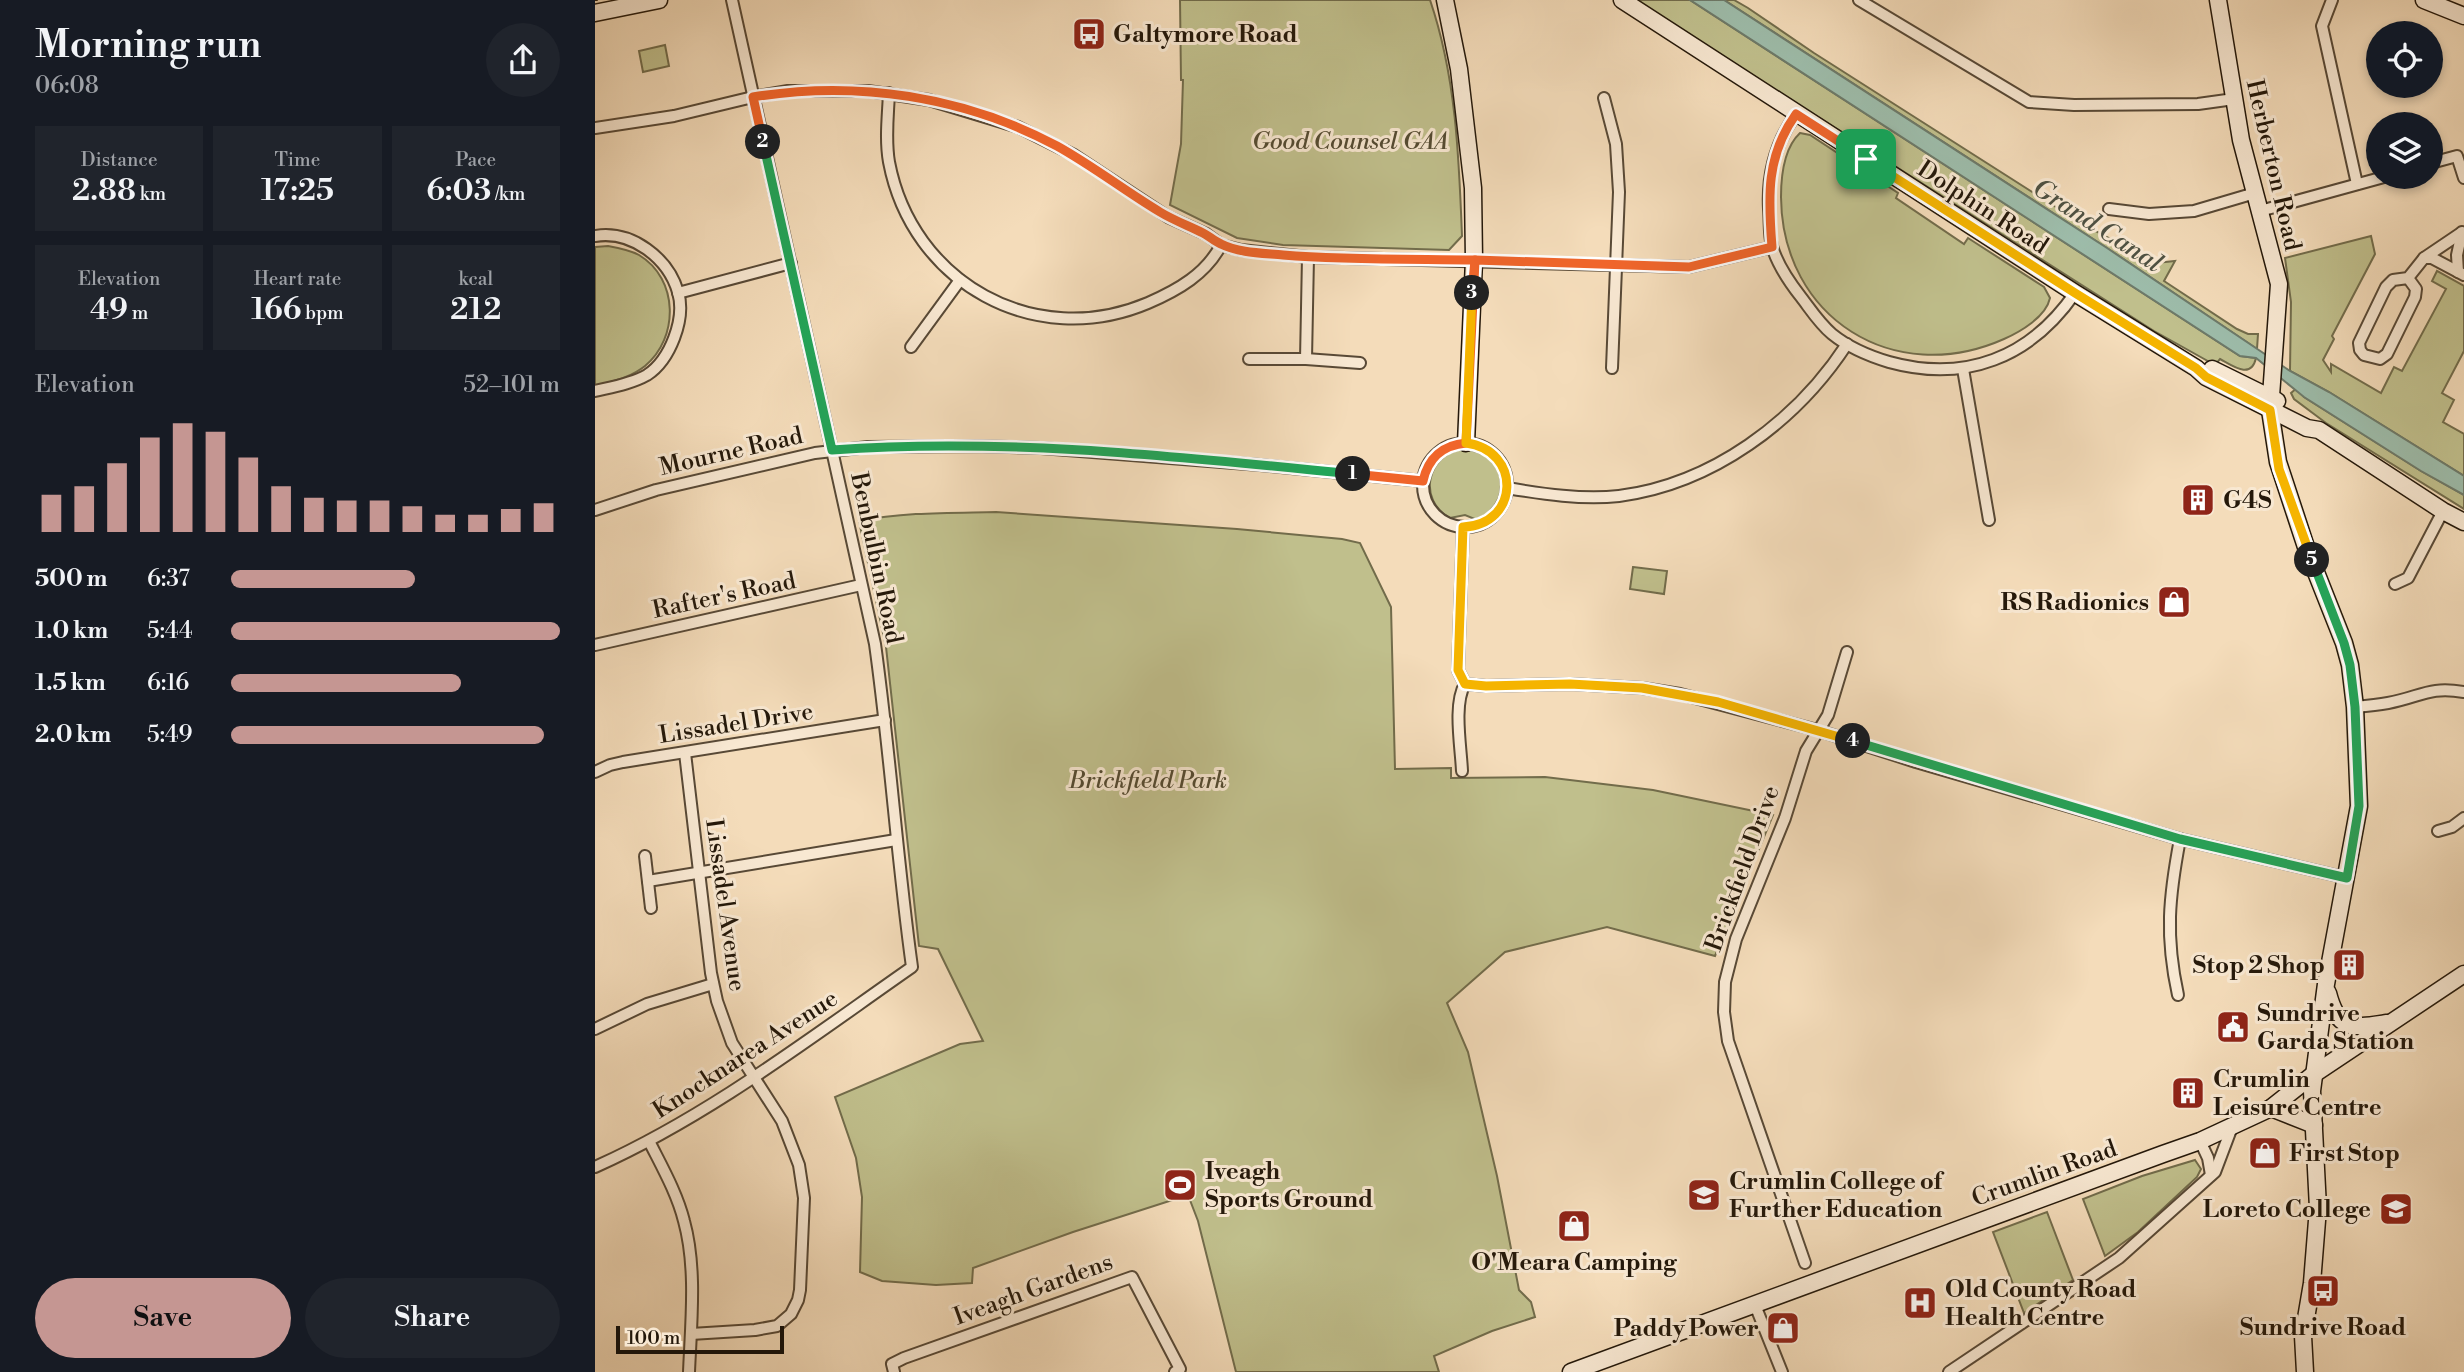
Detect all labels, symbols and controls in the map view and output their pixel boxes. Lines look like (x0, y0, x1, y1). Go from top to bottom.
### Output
bus stop icon: Galtymore Road (1070, 15, 1108, 53)
place label: Galtymore Road (1113, 20, 1298, 50)
map controls (2366, 21, 2443, 189)
button: locate (2366, 21, 2443, 98)
text: Morning run (35, 22, 261, 69)
button: share (486, 23, 560, 97)
text: 06:08 (35, 72, 99, 100)
street label: Herberton Road (2239, 77, 2307, 254)
button: layers (2366, 112, 2443, 189)
pin: 2 (745, 124, 781, 160)
park label: Good Counsel GAA (1252, 127, 1448, 157)
text: 2 (757, 129, 768, 153)
pin (1836, 129, 1896, 189)
icon: arrive (1847, 140, 1885, 178)
text: Distance (81, 148, 158, 172)
text: Time (275, 148, 320, 172)
text: Pace (455, 148, 496, 172)
street label: Dolphin Road (1911, 154, 2054, 262)
text: 2.88 (72, 172, 136, 210)
text: 17:25 (261, 172, 334, 210)
text: 6:03 (426, 172, 491, 210)
water label: Grand Canal (2026, 172, 2169, 280)
text: km (136, 182, 166, 206)
text: /km (491, 182, 525, 206)
text: Elevation (78, 267, 160, 291)
text: Heart rate (254, 267, 341, 291)
text: kcal (459, 267, 493, 291)
pin: 3 (1455, 276, 1489, 310)
text: 3 (1466, 280, 1477, 304)
text: 49 (90, 291, 128, 329)
text: 166 (251, 291, 301, 329)
text: 212 (450, 291, 501, 329)
text: m (128, 301, 148, 325)
text: bpm (301, 301, 344, 325)
text: Elevation (35, 371, 135, 399)
text: 52–101 m (463, 371, 560, 399)
street label: Mourne Road (657, 421, 806, 483)
pin: 1 (1335, 456, 1371, 491)
text: 1 (1348, 461, 1357, 485)
street label: Benbulbin Road (843, 469, 909, 647)
building icon: G4S (2179, 481, 2217, 519)
place label: G4S (2223, 486, 2272, 516)
pin: 5 (2295, 542, 2329, 578)
text: 5 (2306, 547, 2317, 571)
text: 500 m (35, 565, 107, 593)
text: 6:37 (147, 565, 190, 593)
street label: Rafter's Road (650, 566, 799, 626)
shop icon: RS Radionics (2155, 583, 2193, 621)
place label: RS Radionics (2000, 588, 2149, 618)
text: 1.0 km (35, 617, 108, 645)
text: 5:44 (147, 617, 193, 645)
text: 1.5 km (35, 669, 106, 697)
text: 6:16 (147, 669, 189, 697)
street label: Lissadel Drive (657, 697, 815, 751)
text: 2.0 km (35, 721, 111, 749)
text: 5:49 (147, 721, 193, 749)
pin: 4 (1835, 724, 1871, 758)
text: 4 (1846, 728, 1859, 752)
park label: Brickfield Park (1068, 766, 1227, 796)
street label: Brickfield Drive (1699, 782, 1787, 956)
street label: Lissadel Avenue (698, 817, 752, 993)
building icon: Stop 2 Shop (2330, 946, 2368, 984)
place label: Stop 2 Shop (2192, 951, 2325, 981)
street label: Knocknarea Avenue (647, 984, 844, 1126)
place label: Sundrive Garda Station (2257, 999, 2414, 1057)
public building icon: Sundrive Garda Station (2214, 1008, 2252, 1046)
place label: Crumlin Leisure Centre (2213, 1065, 2382, 1123)
building icon: Crumlin Leisure Centre (2169, 1074, 2207, 1112)
street label: Crumlin Road (1968, 1134, 2121, 1214)
shop icon: First Stop (2246, 1134, 2284, 1172)
place label: First Stop (2289, 1139, 2400, 1169)
place label: Iveagh Sports Ground (1205, 1157, 1373, 1215)
sports icon: Iveagh Sports Ground (1161, 1166, 1199, 1204)
place label: Crumlin College of Further Education (1729, 1167, 1944, 1225)
school or university icon: Crumlin College of Further Education (1685, 1176, 1723, 1214)
school or university icon: Loreto College (2377, 1190, 2415, 1228)
place label: Loreto College (2203, 1195, 2371, 1225)
shop icon: O'Meara Camping (1555, 1207, 1593, 1245)
street label: Iveagh Gardens (950, 1247, 1117, 1333)
place label: O'Meara Camping (1471, 1248, 1678, 1278)
bus stop icon: Sundrive Road (2304, 1272, 2342, 1310)
place label: Old County Road Health Centre (1945, 1275, 2136, 1333)
button: Save (35, 1278, 291, 1358)
button: Share (305, 1278, 560, 1358)
hospital icon: Old County Road Health Centre (1901, 1284, 1939, 1322)
shop icon: Paddy Power (1764, 1309, 1802, 1347)
place label: Sundrive Road (2240, 1313, 2406, 1343)
place label: Paddy Power (1614, 1314, 1759, 1344)
scale bar (616, 1323, 784, 1355)
text: 100 m (627, 1326, 680, 1350)

